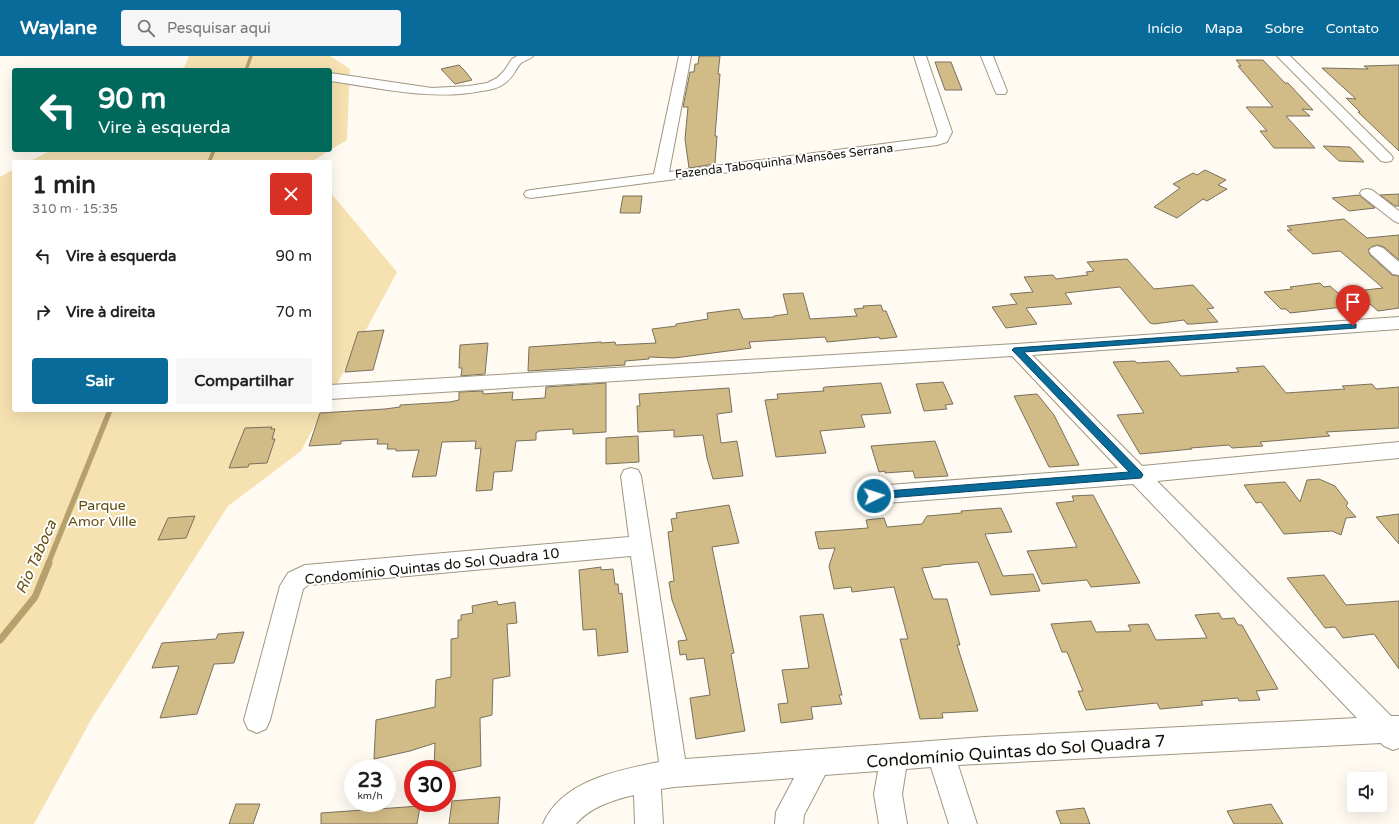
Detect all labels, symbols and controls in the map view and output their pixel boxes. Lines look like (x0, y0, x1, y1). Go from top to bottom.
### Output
search box (121, 10, 401, 46)
text: Waylane (20, 17, 97, 39)
icon: search (135, 17, 157, 39)
text: Pesquisar aqui (167, 19, 271, 37)
text: Início (1147, 20, 1183, 37)
text: Mapa (1205, 20, 1243, 37)
text: Sobre (1265, 20, 1304, 37)
text: Contato (1326, 20, 1379, 37)
text: 90 m (98, 82, 166, 116)
icon: left (32, 84, 84, 136)
text: Vire à esquerda (98, 116, 231, 138)
street label: Fazenda Taboquinha Mansões Serrana (674, 141, 894, 181)
text: 1 min (32, 171, 96, 200)
button: close (270, 173, 312, 215)
text: 310 m · 15:35 (32, 201, 118, 217)
icon: left (32, 245, 54, 267)
text: Vire à esquerda (66, 247, 176, 265)
text: 90 m (275, 247, 312, 265)
pin (1336, 285, 1370, 326)
icon: arrive (1342, 291, 1364, 313)
icon: right (32, 301, 54, 323)
text: Vire à direita (66, 303, 155, 321)
text: 70 m (275, 303, 312, 321)
button: Sair (32, 358, 168, 404)
button: Compartilhar (176, 358, 312, 404)
position arrow (853, 475, 895, 517)
park label: Parque Amor Ville (68, 497, 136, 530)
water label: Rio Taboca (12, 517, 60, 597)
street label: Condomínio Quintas do Sol Quadra 10 (304, 545, 560, 588)
street label: Condomínio Quintas do Sol Quadra 7 (866, 731, 1166, 772)
speed limit sign: 30 (404, 760, 456, 812)
text: 23 (357, 769, 383, 793)
map controls (1347, 772, 1387, 812)
button: sound (1347, 772, 1387, 812)
text: km/h (357, 790, 383, 802)

